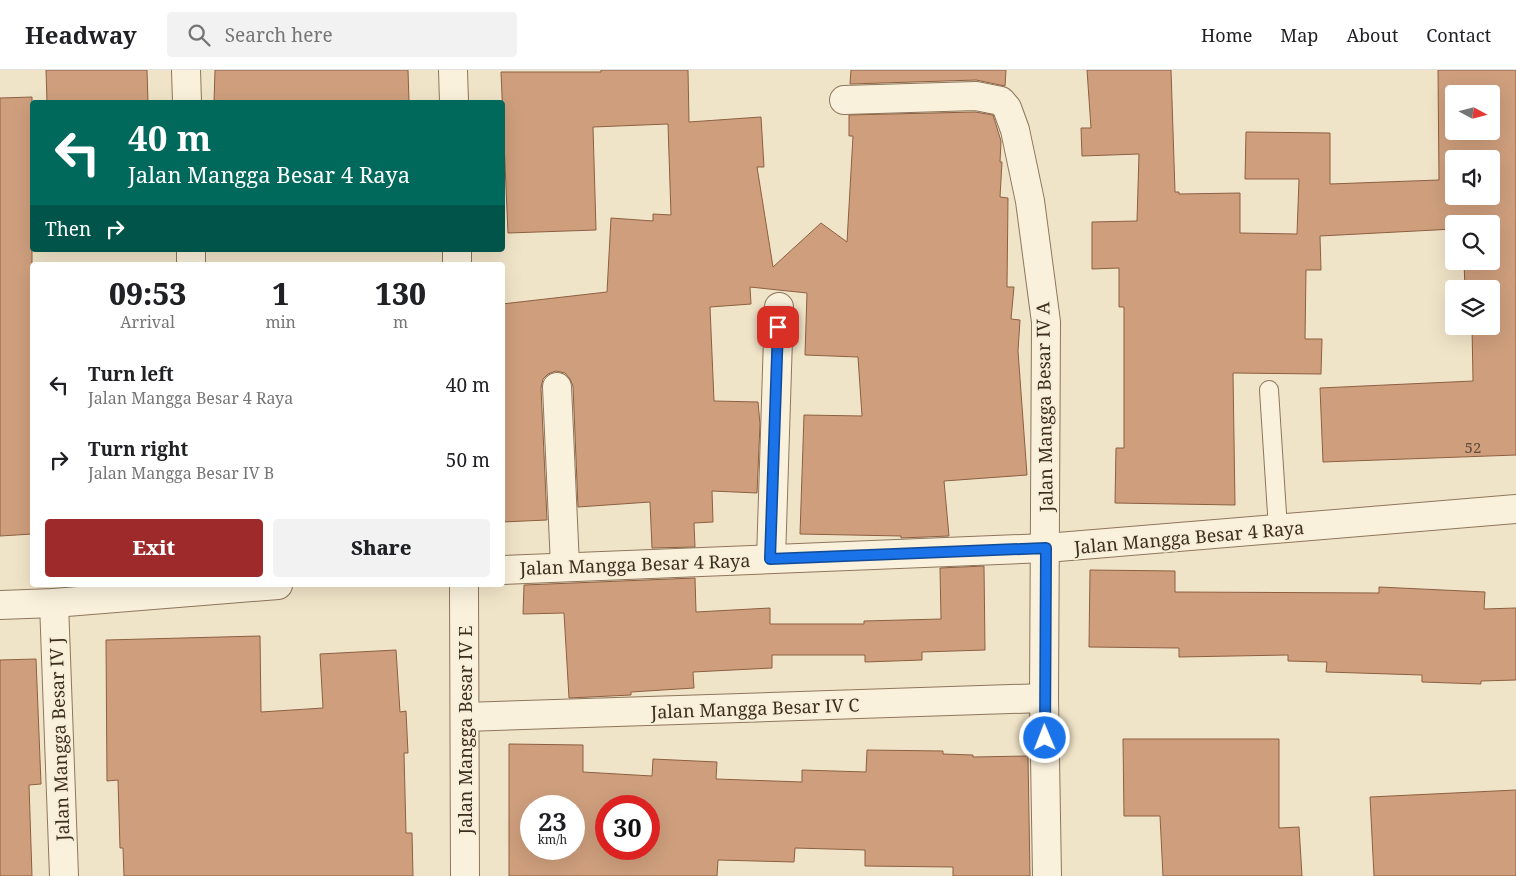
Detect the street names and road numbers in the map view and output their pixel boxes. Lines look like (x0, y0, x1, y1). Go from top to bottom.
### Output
street label: Jalan Mangga Besar IV A (1030, 301, 1058, 513)
street label: Jalan Mangga Besar 4 Raya (1072, 515, 1305, 559)
street label: Jalan Mangga Besar 4 Raya (518, 548, 751, 580)
street label: Jalan Mangga Besar IV E (453, 626, 477, 835)
street label: Jalan Mangga Besar IV J (43, 637, 75, 842)
street label: Jalan Mangga Besar IV C (649, 692, 860, 724)

